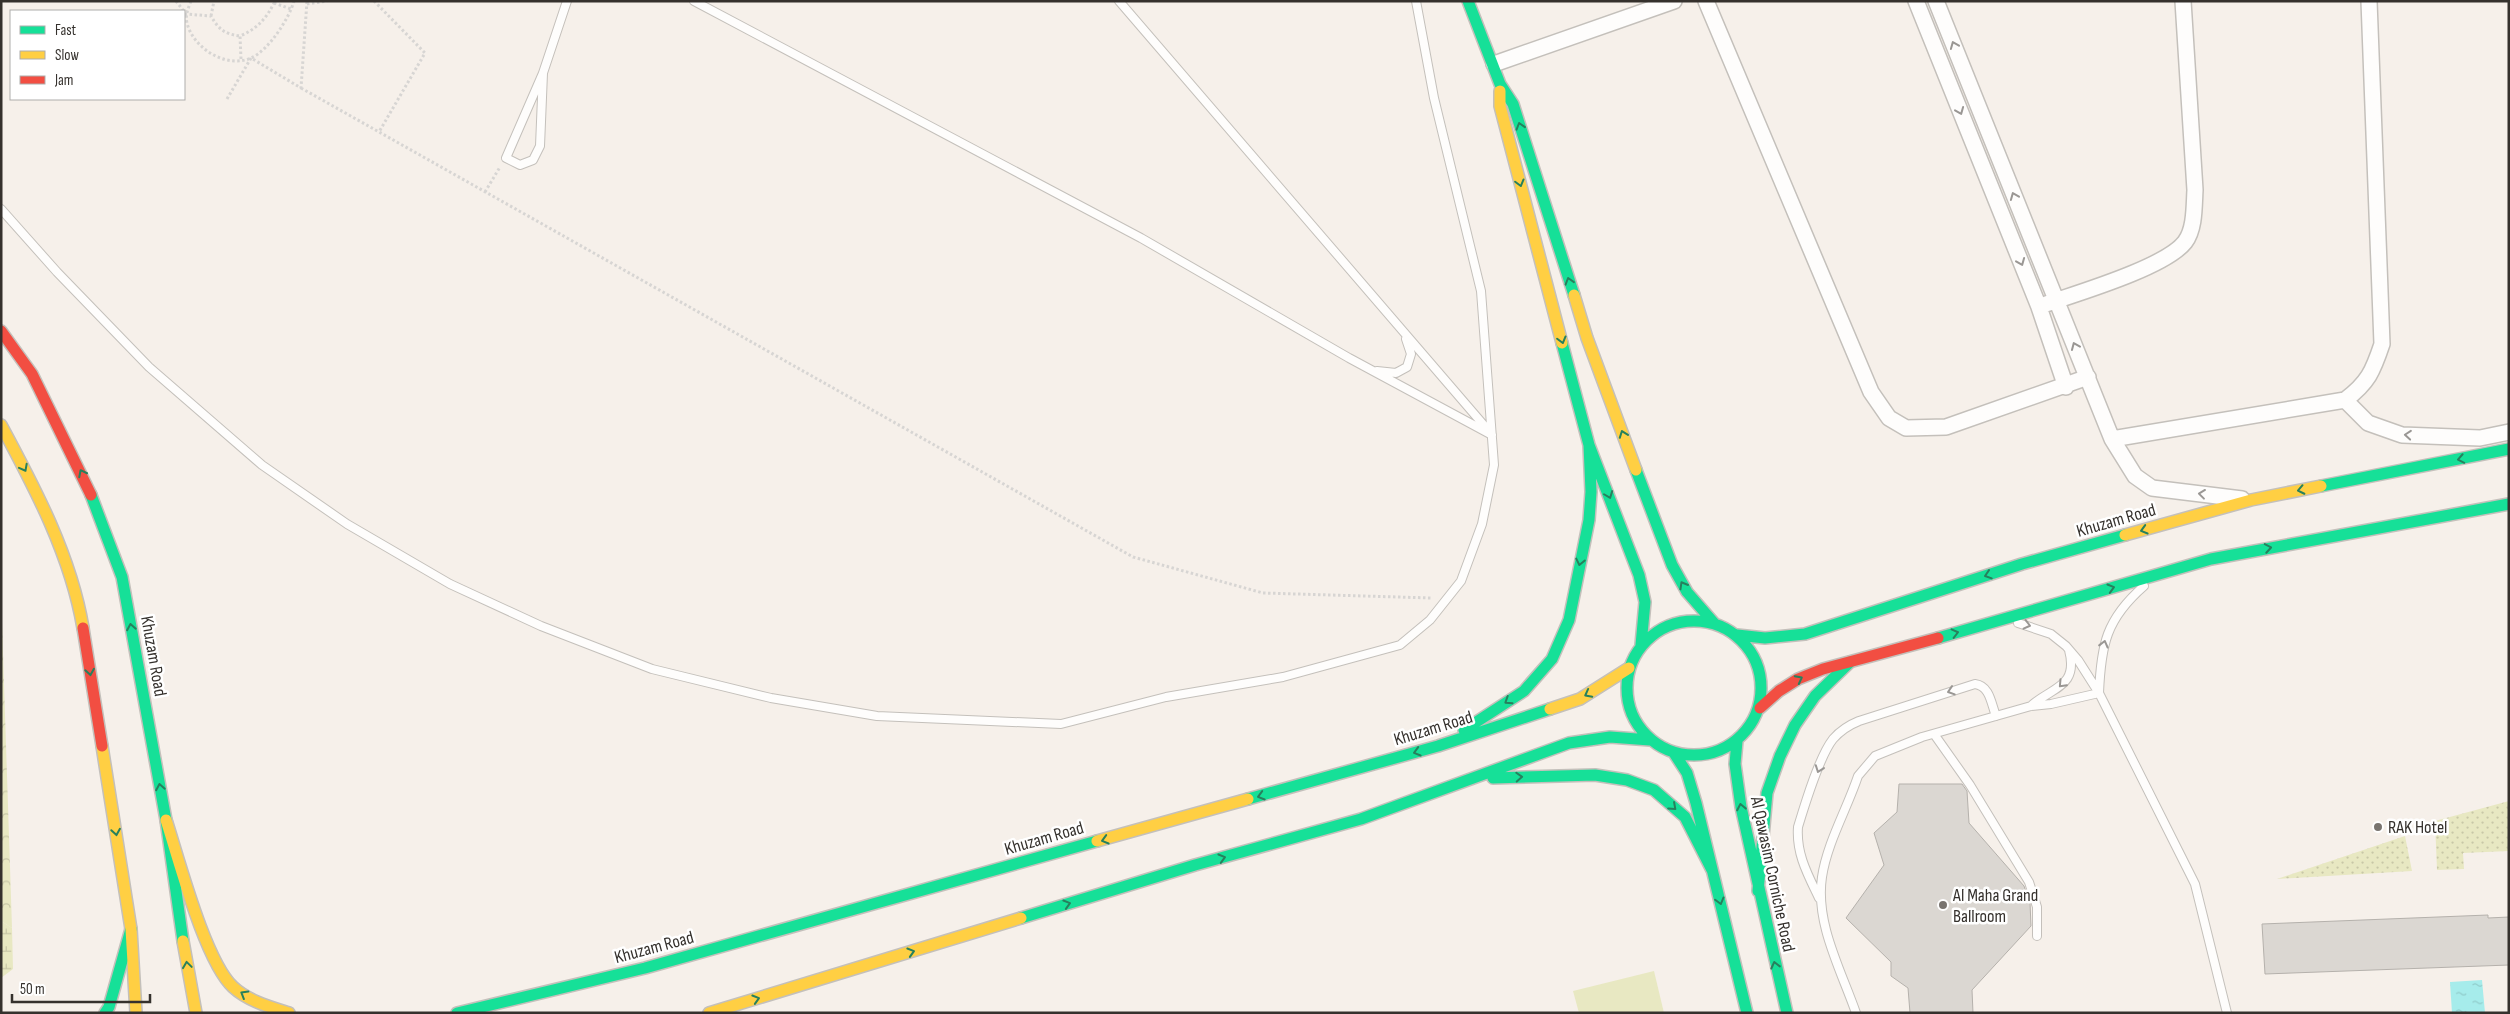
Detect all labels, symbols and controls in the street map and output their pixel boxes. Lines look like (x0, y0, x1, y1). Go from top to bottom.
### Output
legend (10, 10, 185, 100)
text: Fast (55, 21, 77, 40)
one-way arrow (1949, 41, 1960, 50)
text: Slow (55, 46, 79, 65)
text: Jam (54, 71, 73, 90)
one-way arrow (1955, 107, 1965, 115)
one-way arrow (1516, 122, 1526, 131)
one-way arrow (1514, 178, 1525, 187)
one-way arrow (2009, 192, 2020, 201)
one-way arrow (2015, 257, 2025, 266)
one-way arrow (1565, 277, 1575, 286)
one-way arrow (1556, 335, 1566, 343)
one-way arrow (2070, 343, 2080, 351)
one-way arrow (2404, 429, 2412, 440)
one-way arrow (1619, 431, 1629, 439)
one-way arrow (2456, 453, 2465, 463)
one-way arrow (18, 463, 28, 472)
one-way arrow (78, 469, 88, 478)
one-way arrow (2297, 484, 2306, 495)
one-way arrow (2198, 489, 2206, 500)
one-way arrow (1602, 490, 1613, 499)
street label: Khuzam Road (2074, 499, 2158, 542)
one-way arrow (2140, 525, 2149, 535)
one-way arrow (2264, 544, 2273, 554)
one-way arrow (1576, 558, 1586, 567)
one-way arrow (1984, 569, 1993, 579)
one-way arrow (1679, 582, 1689, 591)
one-way arrow (2106, 583, 2114, 593)
street label: Khuzam Road (136, 614, 171, 698)
one-way arrow (2022, 619, 2031, 630)
one-way arrow (126, 623, 136, 631)
one-way arrow (1950, 628, 1959, 639)
one-way arrow (2098, 640, 2109, 649)
one-way arrow (84, 668, 95, 676)
one-way arrow (1794, 675, 1803, 685)
one-way arrow (2059, 678, 2068, 687)
one-way arrow (1947, 685, 1956, 695)
one-way arrow (1584, 688, 1593, 698)
one-way arrow (1504, 695, 1514, 704)
street label: Khuzam Road (1391, 707, 1475, 750)
one-way arrow (1414, 746, 1422, 756)
one-way arrow (1815, 765, 1825, 773)
one-way arrow (1515, 771, 1523, 782)
one-way arrow (156, 783, 166, 791)
one-way arrow (1257, 790, 1266, 800)
street label: Al Qawasim Corniche Road (1746, 794, 1799, 954)
one-way arrow (1667, 801, 1676, 810)
one-way arrow (1736, 802, 1746, 811)
street label: Khuzam Road (1002, 817, 1086, 860)
place label: RAK Hotel (2388, 817, 2447, 838)
marker: RAK Hotel (2372, 821, 2384, 833)
one-way arrow (110, 828, 120, 836)
one-way arrow (1101, 834, 1109, 844)
one-way arrow (1218, 853, 1227, 864)
place label: Al Maha Grand Ballroom (1952, 885, 2038, 927)
one-way arrow (1714, 896, 1725, 905)
marker: Al Maha Grand Ballroom (1937, 899, 1949, 911)
one-way arrow (1062, 900, 1070, 910)
street label: Khuzam Road (612, 927, 696, 968)
one-way arrow (907, 947, 915, 957)
one-way arrow (182, 961, 193, 969)
one-way arrow (1770, 961, 1781, 970)
scale bar (12, 972, 150, 1004)
text: 50 m (20, 980, 45, 999)
one-way arrow (241, 990, 250, 1000)
one-way arrow (751, 994, 759, 1004)

